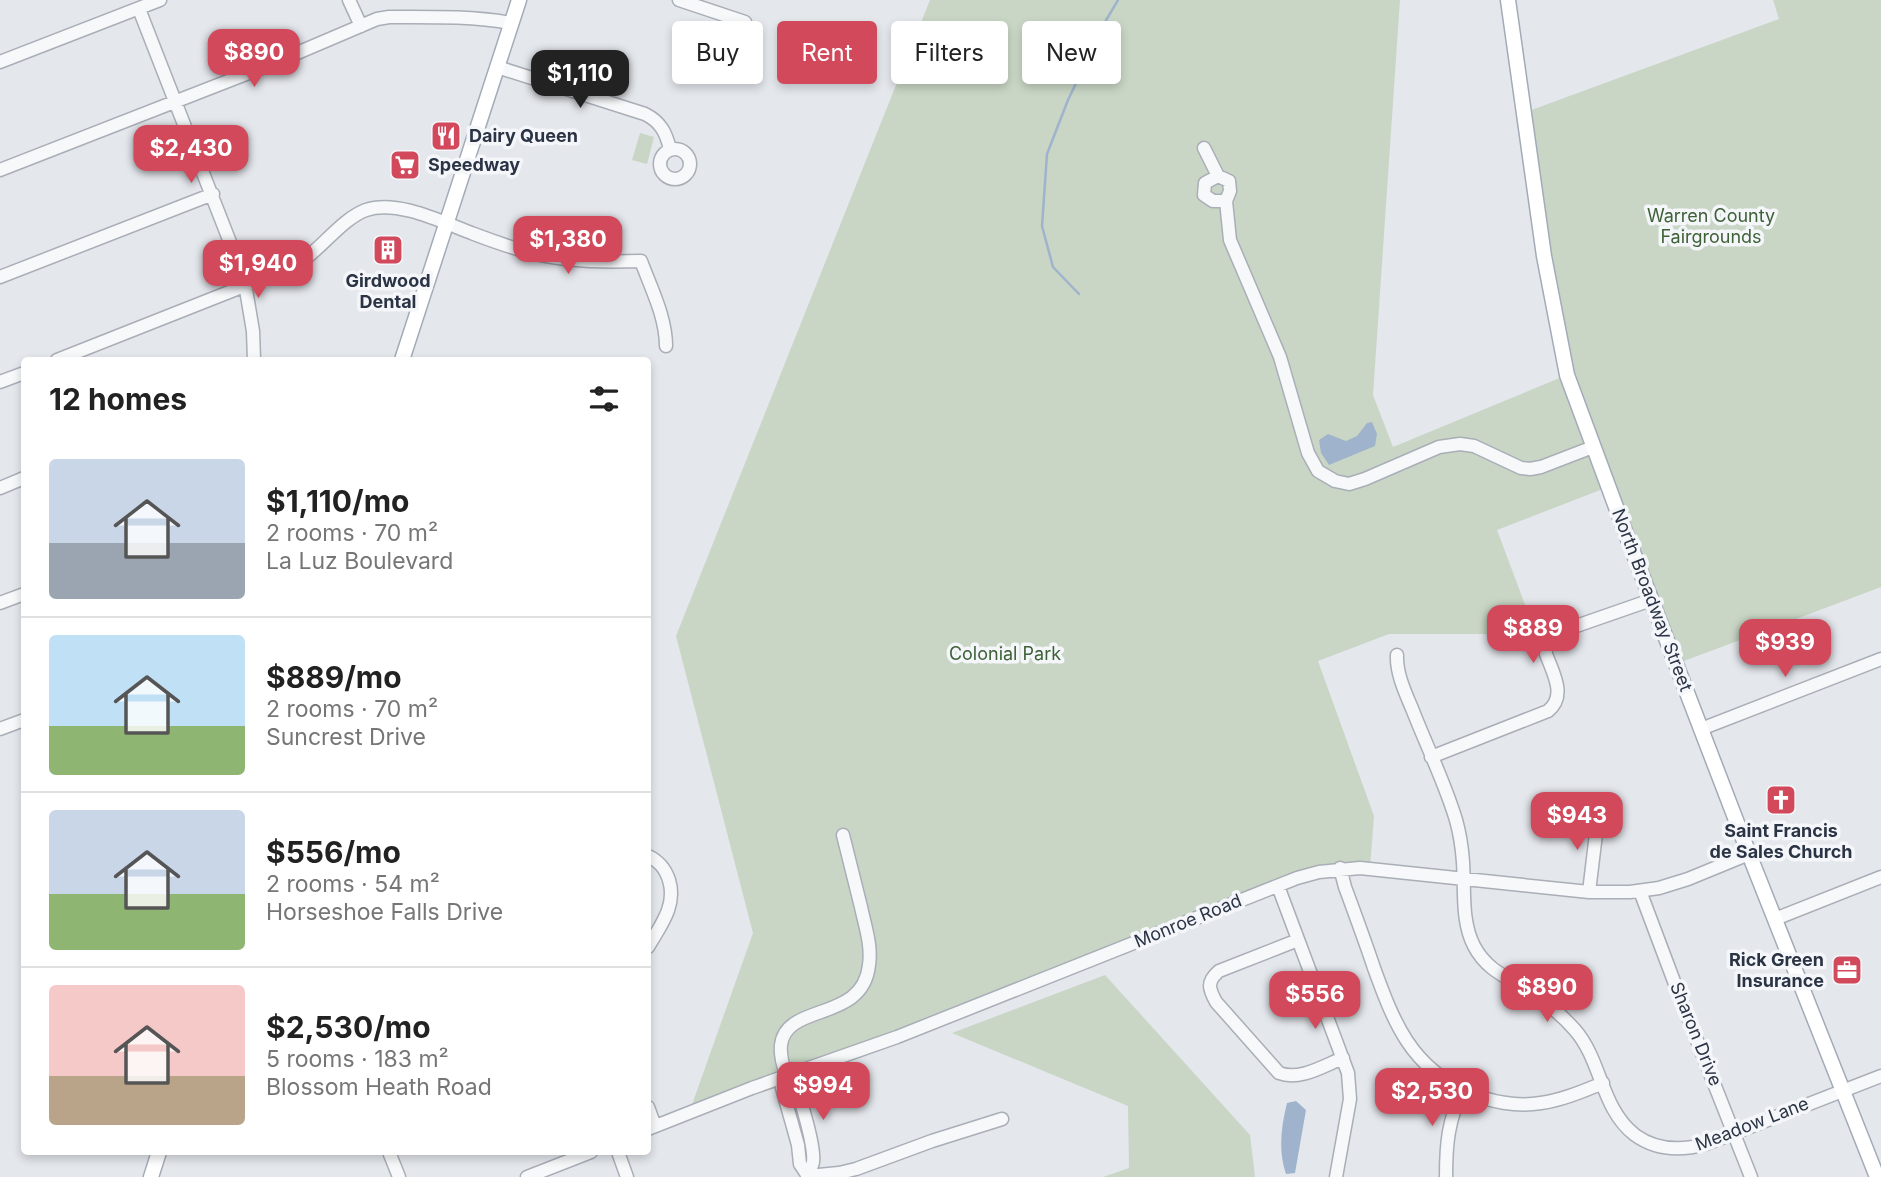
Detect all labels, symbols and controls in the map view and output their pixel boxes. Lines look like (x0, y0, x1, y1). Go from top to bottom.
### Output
chip: Buy (672, 21, 763, 84)
chip: Rent (777, 21, 877, 84)
chip: Filters (891, 21, 1008, 84)
chip: New (1022, 21, 1121, 84)
pin: $890 (213, 29, 295, 89)
text: $890 (224, 38, 284, 66)
pin: $1,110 (523, 50, 637, 110)
text: $1,110 (547, 59, 613, 87)
restaurant icon: Dairy Queen (429, 119, 463, 153)
pin: $2,430 (134, 125, 248, 185)
place label: Dairy Queen (469, 125, 578, 146)
text: $2,430 (149, 134, 233, 162)
supermarket icon: Speedway (388, 148, 422, 182)
place label: Speedway (428, 154, 520, 175)
park label: Warren County Fairgrounds (1647, 205, 1775, 247)
pin: $1,380 (511, 216, 625, 276)
text: $1,380 (529, 225, 607, 253)
building icon: Girdwood Dental (371, 233, 405, 267)
pin: $1,940 (201, 240, 315, 300)
text: $1,940 (219, 249, 297, 277)
place label: Girdwood Dental (345, 270, 431, 312)
icon: filters (585, 380, 623, 418)
text: 12 homes (49, 381, 187, 417)
text: $1,110/mo (266, 483, 409, 519)
icon: home (105, 487, 189, 571)
street label: North Broadway Street (1608, 506, 1697, 694)
text: 2 rooms · 70 m² (266, 519, 438, 547)
text: La Luz Boulevard (266, 547, 453, 575)
pin: $889 (1492, 606, 1574, 665)
text: $889 (1503, 614, 1563, 642)
pin: $939 (1744, 620, 1826, 679)
text: $939 (1755, 628, 1815, 656)
park label: Colonial Park (949, 643, 1061, 664)
text: $889/mo (266, 659, 402, 695)
icon: home (105, 663, 189, 747)
text: 2 rooms · 70 m² (266, 695, 438, 723)
text: Suncrest Drive (266, 723, 426, 751)
church icon: Saint Francis de Sales Church (1764, 783, 1798, 817)
pin: $943 (1536, 792, 1618, 852)
text: $943 (1547, 801, 1607, 829)
place label: Saint Francis de Sales Church (1710, 820, 1852, 862)
text: $556/mo (266, 834, 401, 870)
icon: home (105, 838, 189, 922)
text: 2 rooms · 54 m² (266, 870, 440, 898)
street label: Monroe Road (1131, 889, 1245, 952)
text: Horseshoe Falls Drive (266, 898, 503, 926)
place label: Rick Green Insurance (1729, 949, 1824, 991)
office icon: Rick Green Insurance (1830, 953, 1864, 987)
pin: $890 (1506, 964, 1588, 1024)
pin: $556 (1274, 972, 1356, 1031)
text: $890 (1517, 973, 1577, 1001)
street label: Sharon Drive (1666, 979, 1727, 1089)
text: $556 (1285, 980, 1345, 1008)
text: $2,530/mo (266, 1009, 431, 1045)
icon: home (105, 1013, 189, 1097)
text: 5 rooms · 183 m² (266, 1045, 449, 1073)
pin: $994 (782, 1062, 864, 1122)
pin: $2,530 (1375, 1068, 1489, 1128)
text: $994 (793, 1071, 853, 1099)
text: Blossom Heath Road (266, 1073, 492, 1101)
text: $2,530 (1391, 1077, 1473, 1105)
street label: Meadow Lane (1692, 1092, 1811, 1155)

